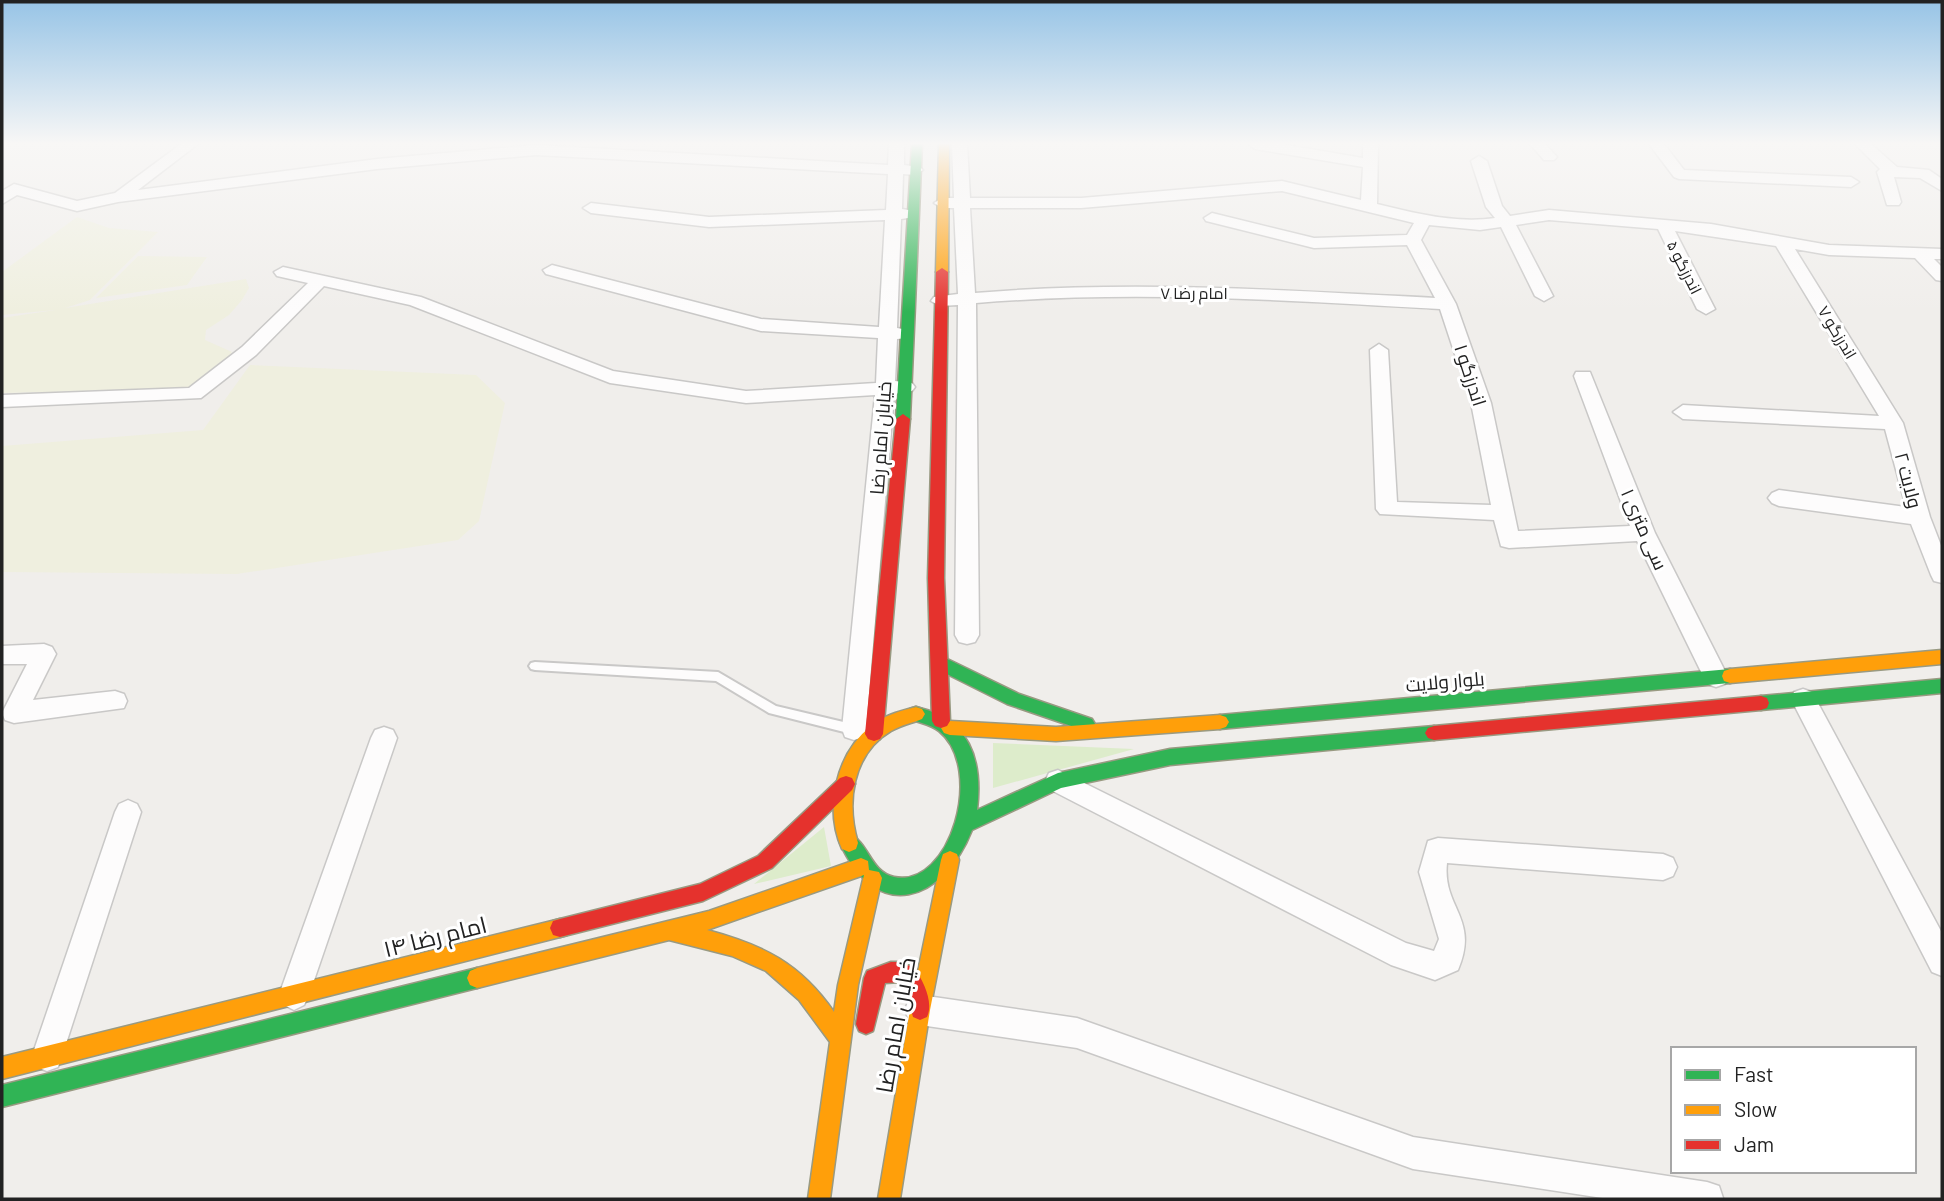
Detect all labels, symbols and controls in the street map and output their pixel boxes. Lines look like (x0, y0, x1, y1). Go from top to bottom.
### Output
street label: اندرزگو ۵ (1663, 237, 1707, 297)
street label: امام رضا ۷ (1160, 283, 1228, 305)
street label: اندرزگو ۷ (1814, 302, 1861, 363)
street label: اندرزگو ۱ (1449, 341, 1492, 409)
street label: خیابان امام رضا (865, 381, 898, 496)
street label: ولایت ۲ (1890, 449, 1927, 511)
street label: سی متری ۱ (1616, 485, 1673, 574)
street label: بلوار ولایت (1405, 666, 1485, 697)
street label: امام رضا ۱۴ (380, 910, 490, 965)
street label: خیابان امام رضا (869, 955, 924, 1096)
legend (1671, 1047, 1916, 1173)
text: Fast (1734, 1061, 1774, 1086)
text: Slow (1734, 1096, 1777, 1121)
text: Jam (1734, 1131, 1774, 1156)

